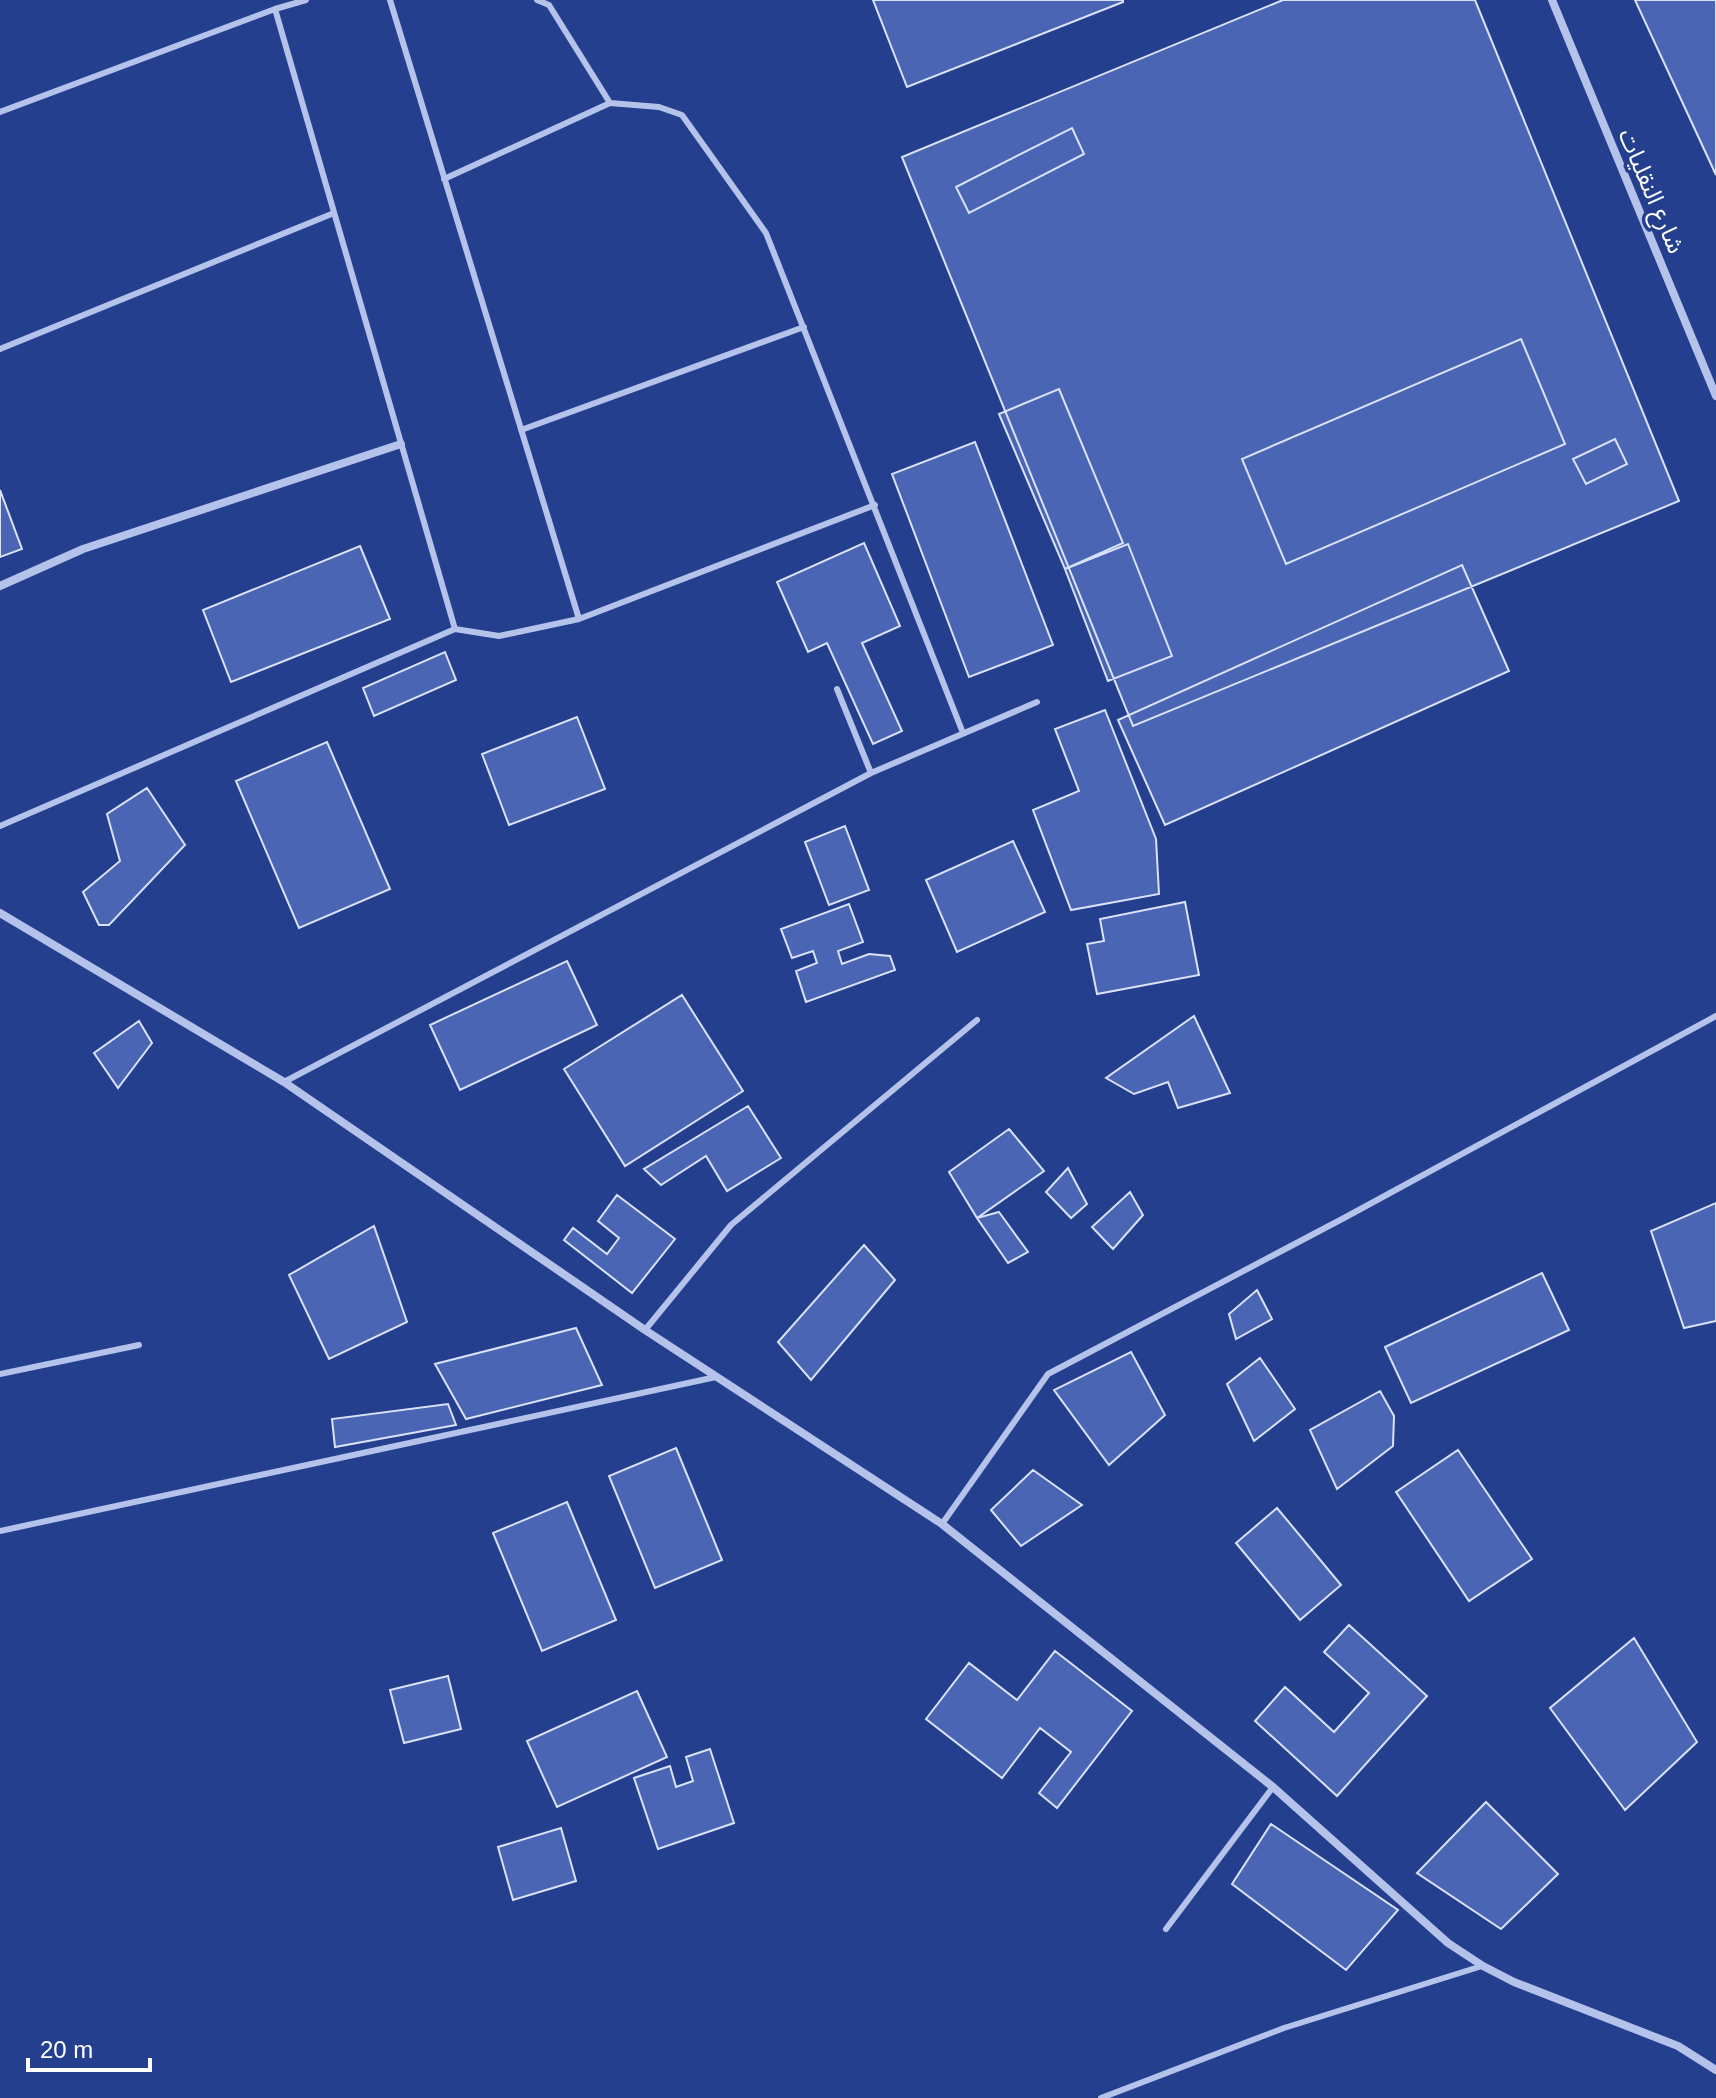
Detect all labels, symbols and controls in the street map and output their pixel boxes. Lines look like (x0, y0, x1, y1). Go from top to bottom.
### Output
street label: شارع النقليات (1610, 125, 1690, 259)
scale bar (28, 2022, 150, 2072)
text: 20 m (40, 2036, 93, 2063)

